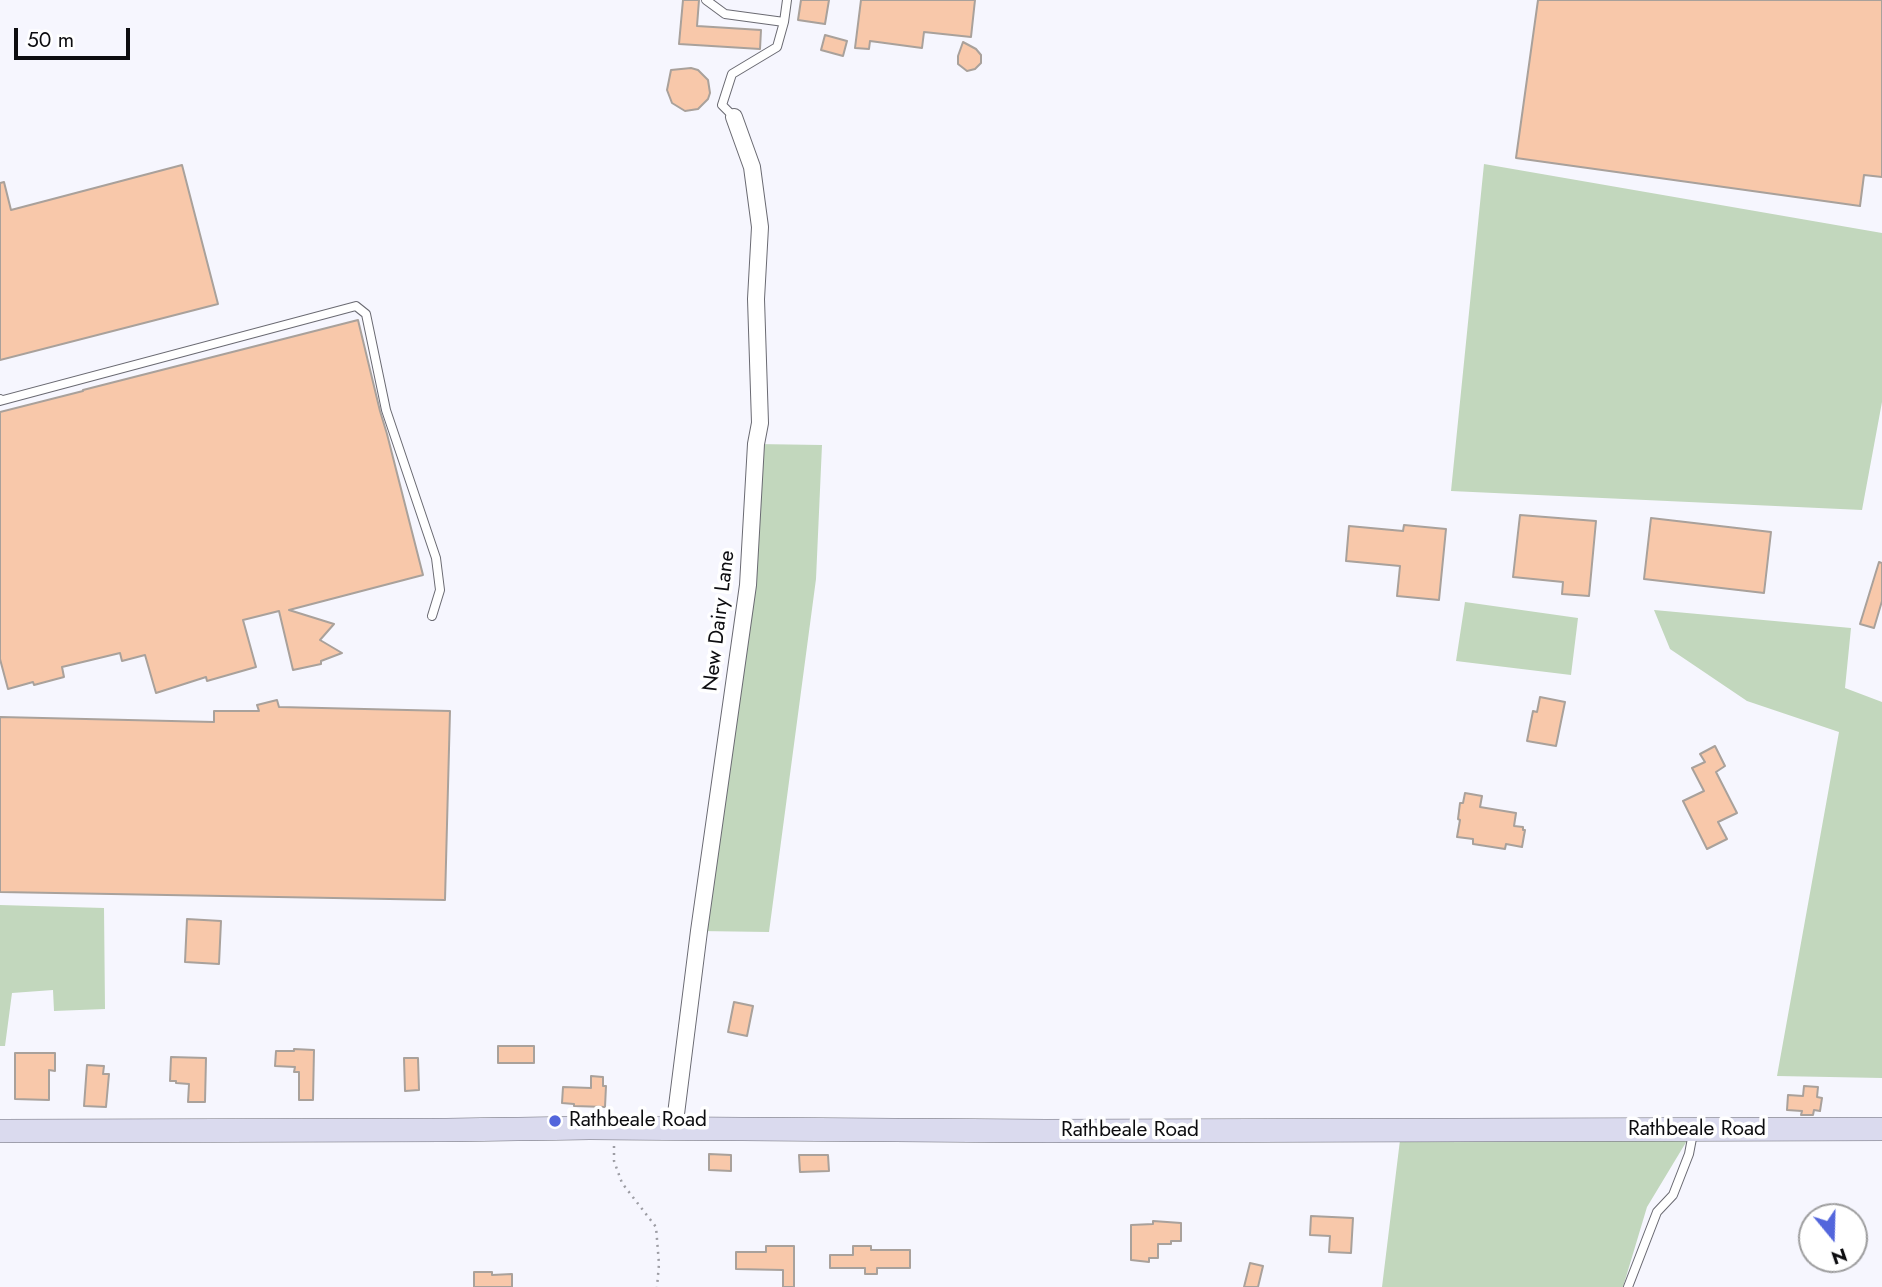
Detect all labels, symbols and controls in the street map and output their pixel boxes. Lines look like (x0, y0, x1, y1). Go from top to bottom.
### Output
scale bar (18, 14, 133, 58)
text: 50 m (27, 25, 74, 55)
street label: New Dairy Lane (699, 549, 741, 693)
place label: Rathbeale Road (569, 1108, 707, 1134)
marker: Rathbeale Road (547, 1113, 563, 1129)
street label: Rathbeale Road (1628, 1117, 1766, 1143)
street label: Rathbeale Road (1061, 1118, 1199, 1144)
north arrow (1798, 1203, 1868, 1273)
text: N (1828, 1241, 1851, 1272)

